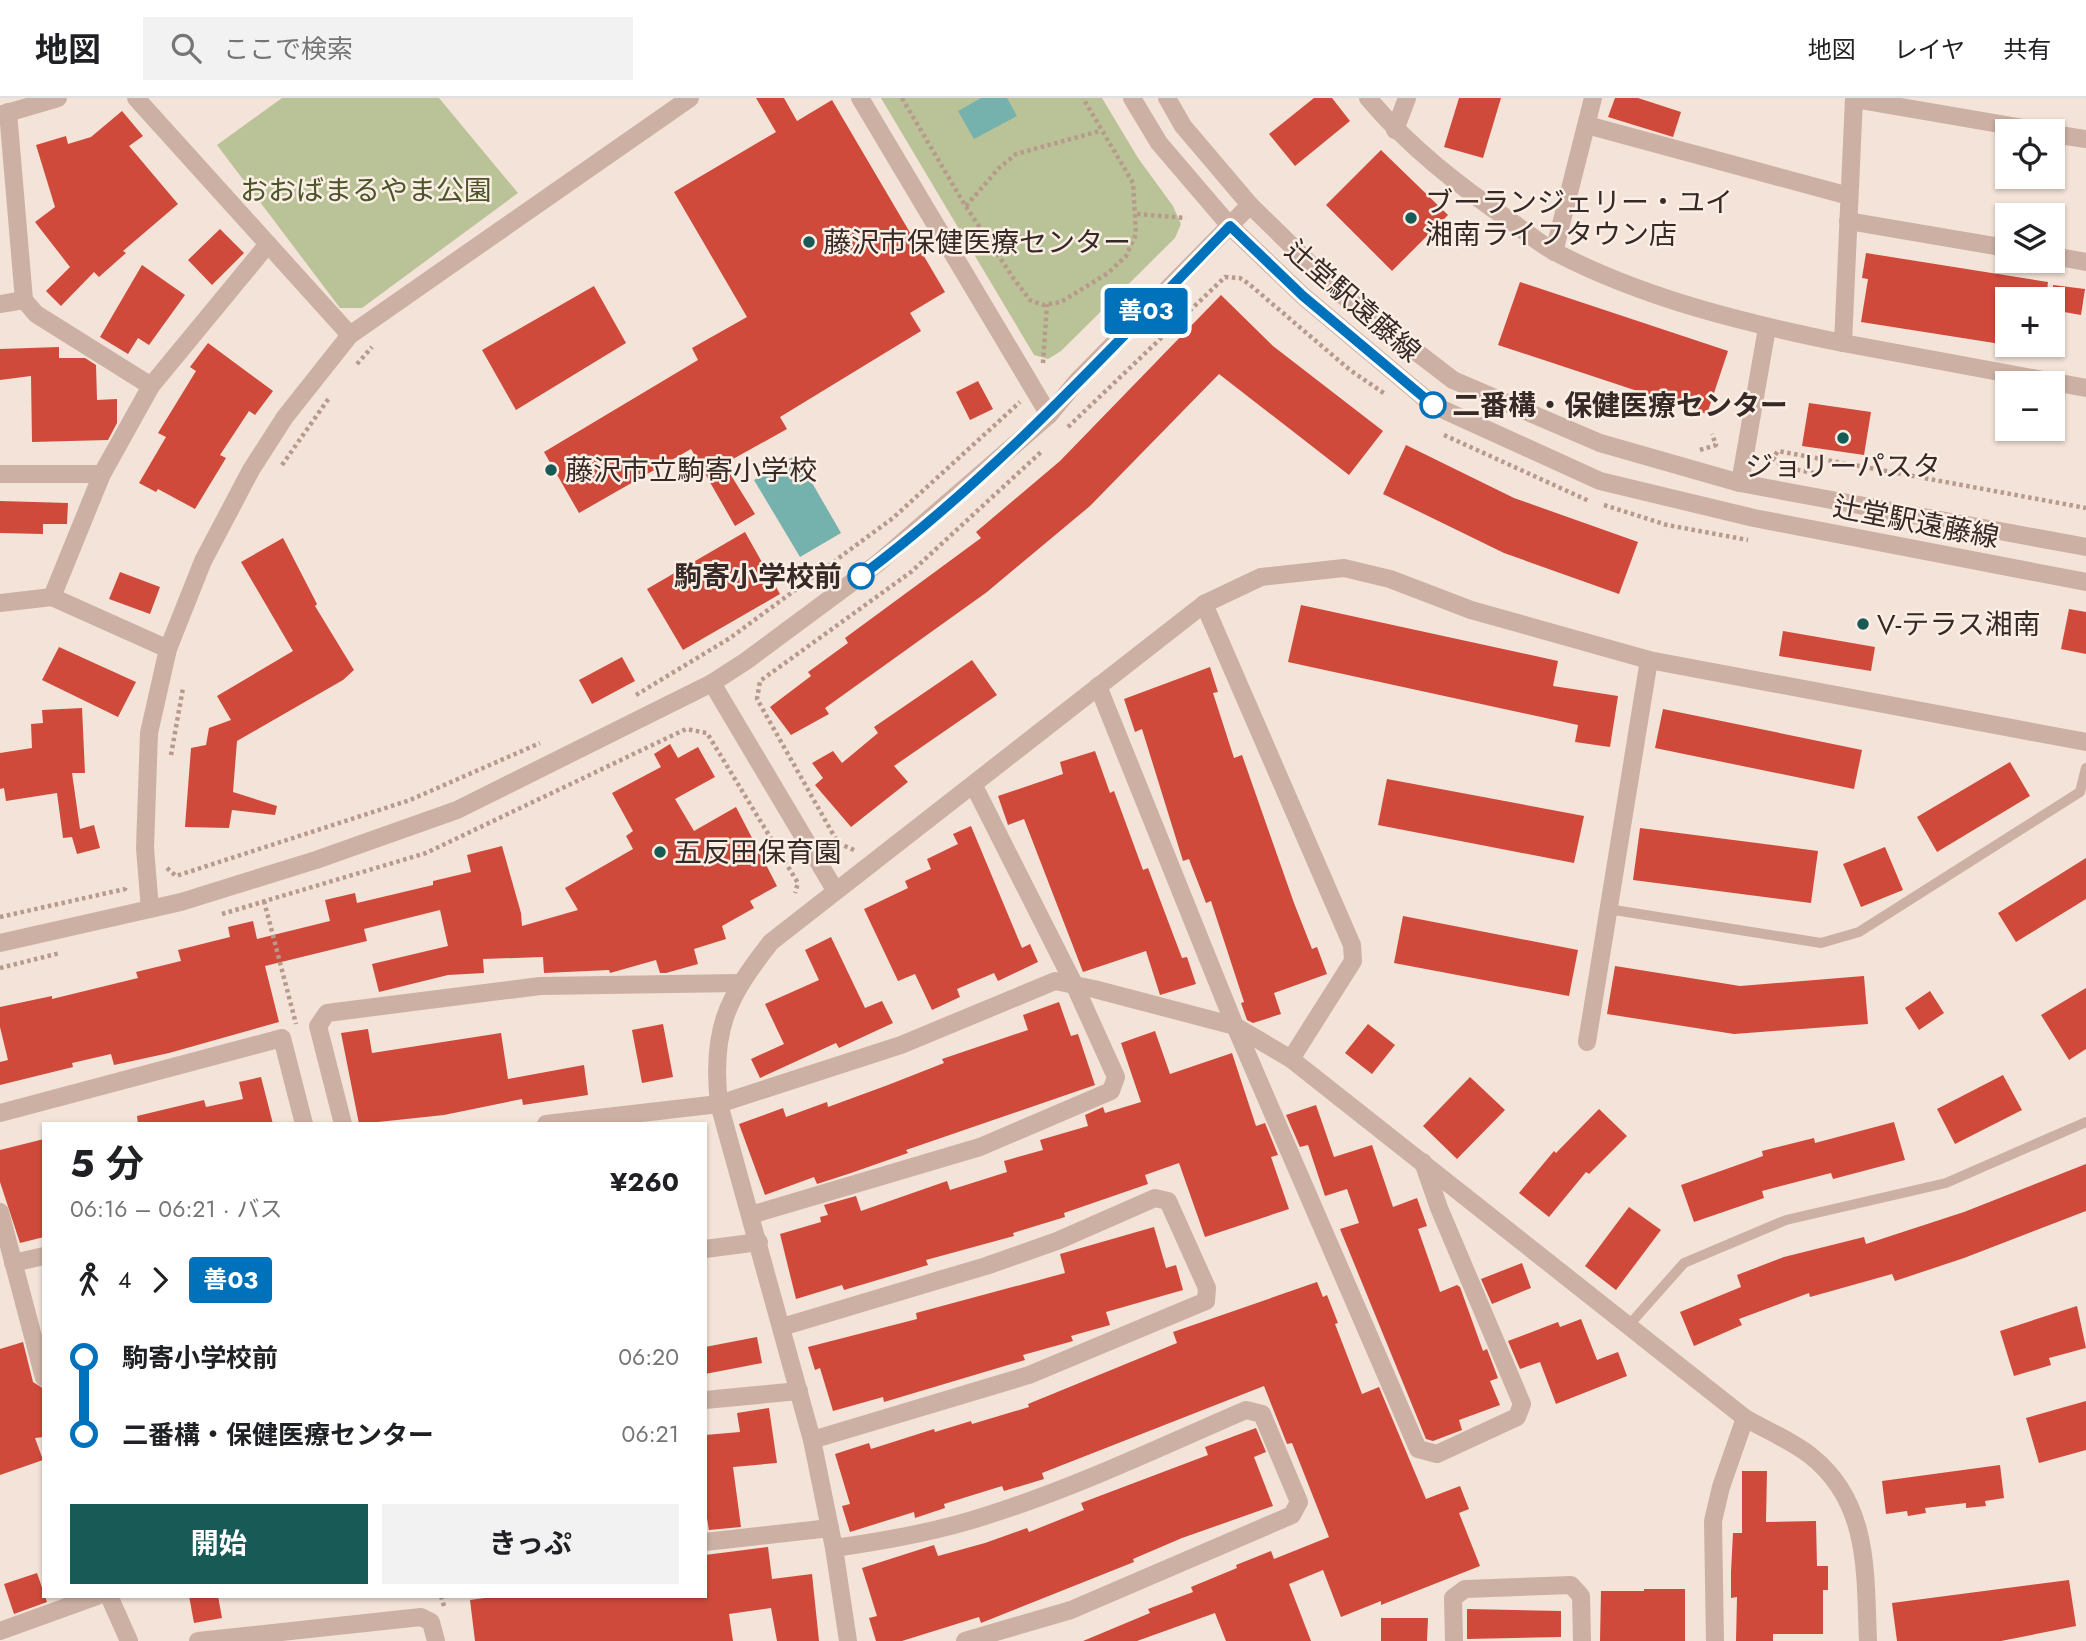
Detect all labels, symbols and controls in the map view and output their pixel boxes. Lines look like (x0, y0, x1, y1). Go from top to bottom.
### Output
search box (143, 17, 633, 80)
text: 地図 (35, 26, 101, 73)
icon: search (167, 29, 205, 67)
text: ここで検索 (223, 30, 353, 68)
text: 地図 (1808, 32, 1856, 67)
text: レイヤ (1894, 32, 1965, 67)
text: 共有 (2003, 32, 2051, 67)
map controls (1995, 119, 2065, 441)
button: locate (1995, 119, 2065, 189)
park label: おおばまるやま公園 (240, 170, 492, 211)
place label: ブーランジェリー・ユイ 湘南ライフタウン店 (1425, 182, 1733, 255)
button: layers (1995, 203, 2065, 273)
marker: ブーランジェリー・ユイ 湘南ライフタウン店 (1403, 210, 1419, 226)
place label: 藤沢市保健医療センター (823, 222, 1131, 263)
street label: 辻堂駅遠藤線 (1276, 230, 1430, 372)
marker: 藤沢市保健医療センター (801, 234, 817, 250)
button: + (1995, 287, 2065, 357)
line badge: 善03 (1106, 288, 1186, 334)
text: 善03 (1119, 293, 1173, 328)
button: − (1995, 371, 2065, 441)
place label: 二番構・保健医療センター (1452, 385, 1788, 426)
marker: 二番構・保健医療センター (1420, 392, 1446, 418)
marker: ジョリーパスタ (1835, 430, 1851, 446)
place label: ジョリーパスタ (1745, 446, 1941, 487)
place label: 藤沢市立駒寄小学校 (565, 450, 817, 491)
marker: 藤沢市立駒寄小学校 (543, 462, 559, 478)
street label: 辻堂駅遠藤線 (1830, 486, 2002, 558)
place label: 駒寄小学校前 (674, 556, 842, 597)
marker: 駒寄小学校前 (848, 563, 874, 589)
place label: V-テラス湘南 (1877, 604, 2041, 645)
marker: V-テラス湘南 (1855, 616, 1871, 632)
place label: 五反田保育園 (674, 832, 842, 873)
marker: 五反田保育園 (652, 844, 668, 860)
text: 5 分 (70, 1136, 144, 1191)
text: ¥260 (610, 1163, 679, 1201)
text: 06:16 – 06:21 · バス (70, 1192, 282, 1226)
icon: walk (70, 1261, 108, 1299)
icon: forward (141, 1261, 179, 1299)
text: 善03 (203, 1262, 258, 1297)
text: 4 (118, 1263, 131, 1297)
text: 駒寄小学校前 (122, 1339, 278, 1377)
text: 06:20 (618, 1340, 679, 1374)
text: 二番構・保健医療センター (122, 1416, 434, 1454)
text: 06:21 (622, 1417, 679, 1451)
button: 開始 (70, 1504, 368, 1584)
button: きっぷ (382, 1504, 679, 1584)

